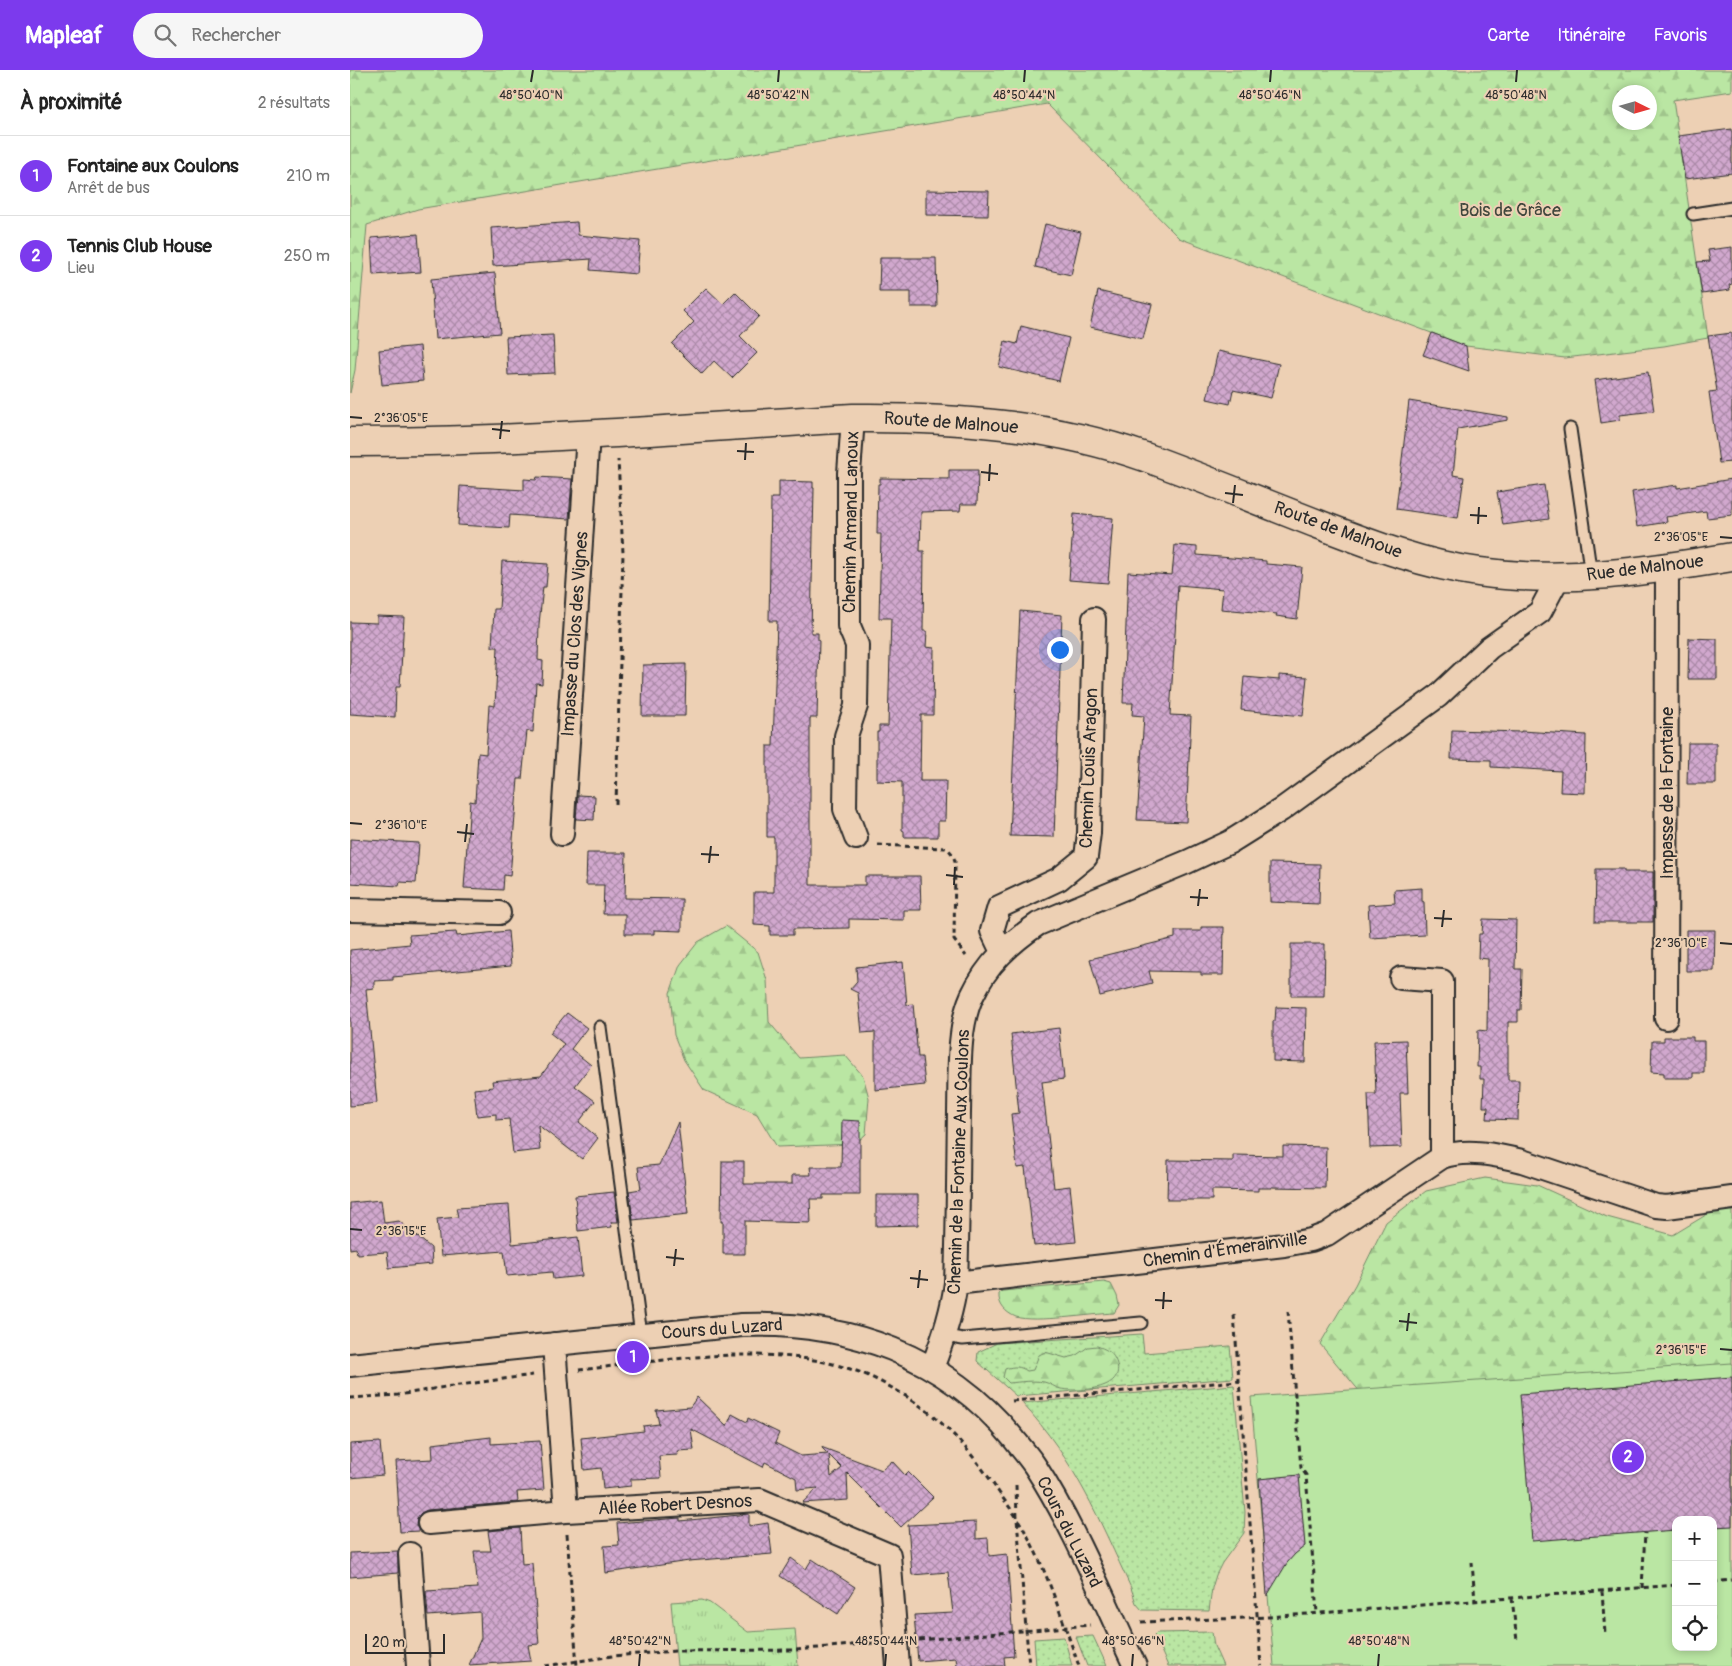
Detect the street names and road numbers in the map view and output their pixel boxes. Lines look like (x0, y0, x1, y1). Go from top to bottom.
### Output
street label: Route de Malnoue (883, 407, 1019, 439)
street label: Chemin Armand Lanoux (838, 431, 864, 613)
street label: Route de Malnoue (1271, 496, 1405, 564)
street label: Impasse du Clos des Vignes (556, 531, 594, 737)
street label: Rue de Malnoue (1585, 549, 1705, 587)
street label: Chemin Louis Aragon (1075, 687, 1103, 849)
street label: Impasse de la Fontaine (1656, 707, 1679, 879)
street label: Chemin de la Fontaine Aux Coulons (943, 1029, 975, 1295)
street label: Chemin d'Émerainville (1141, 1227, 1309, 1273)
street label: Cours du Luzard (660, 1313, 784, 1345)
street label: Cours du Luzard (1031, 1473, 1107, 1591)
street label: Allée Robert Desnos (597, 1489, 753, 1521)

